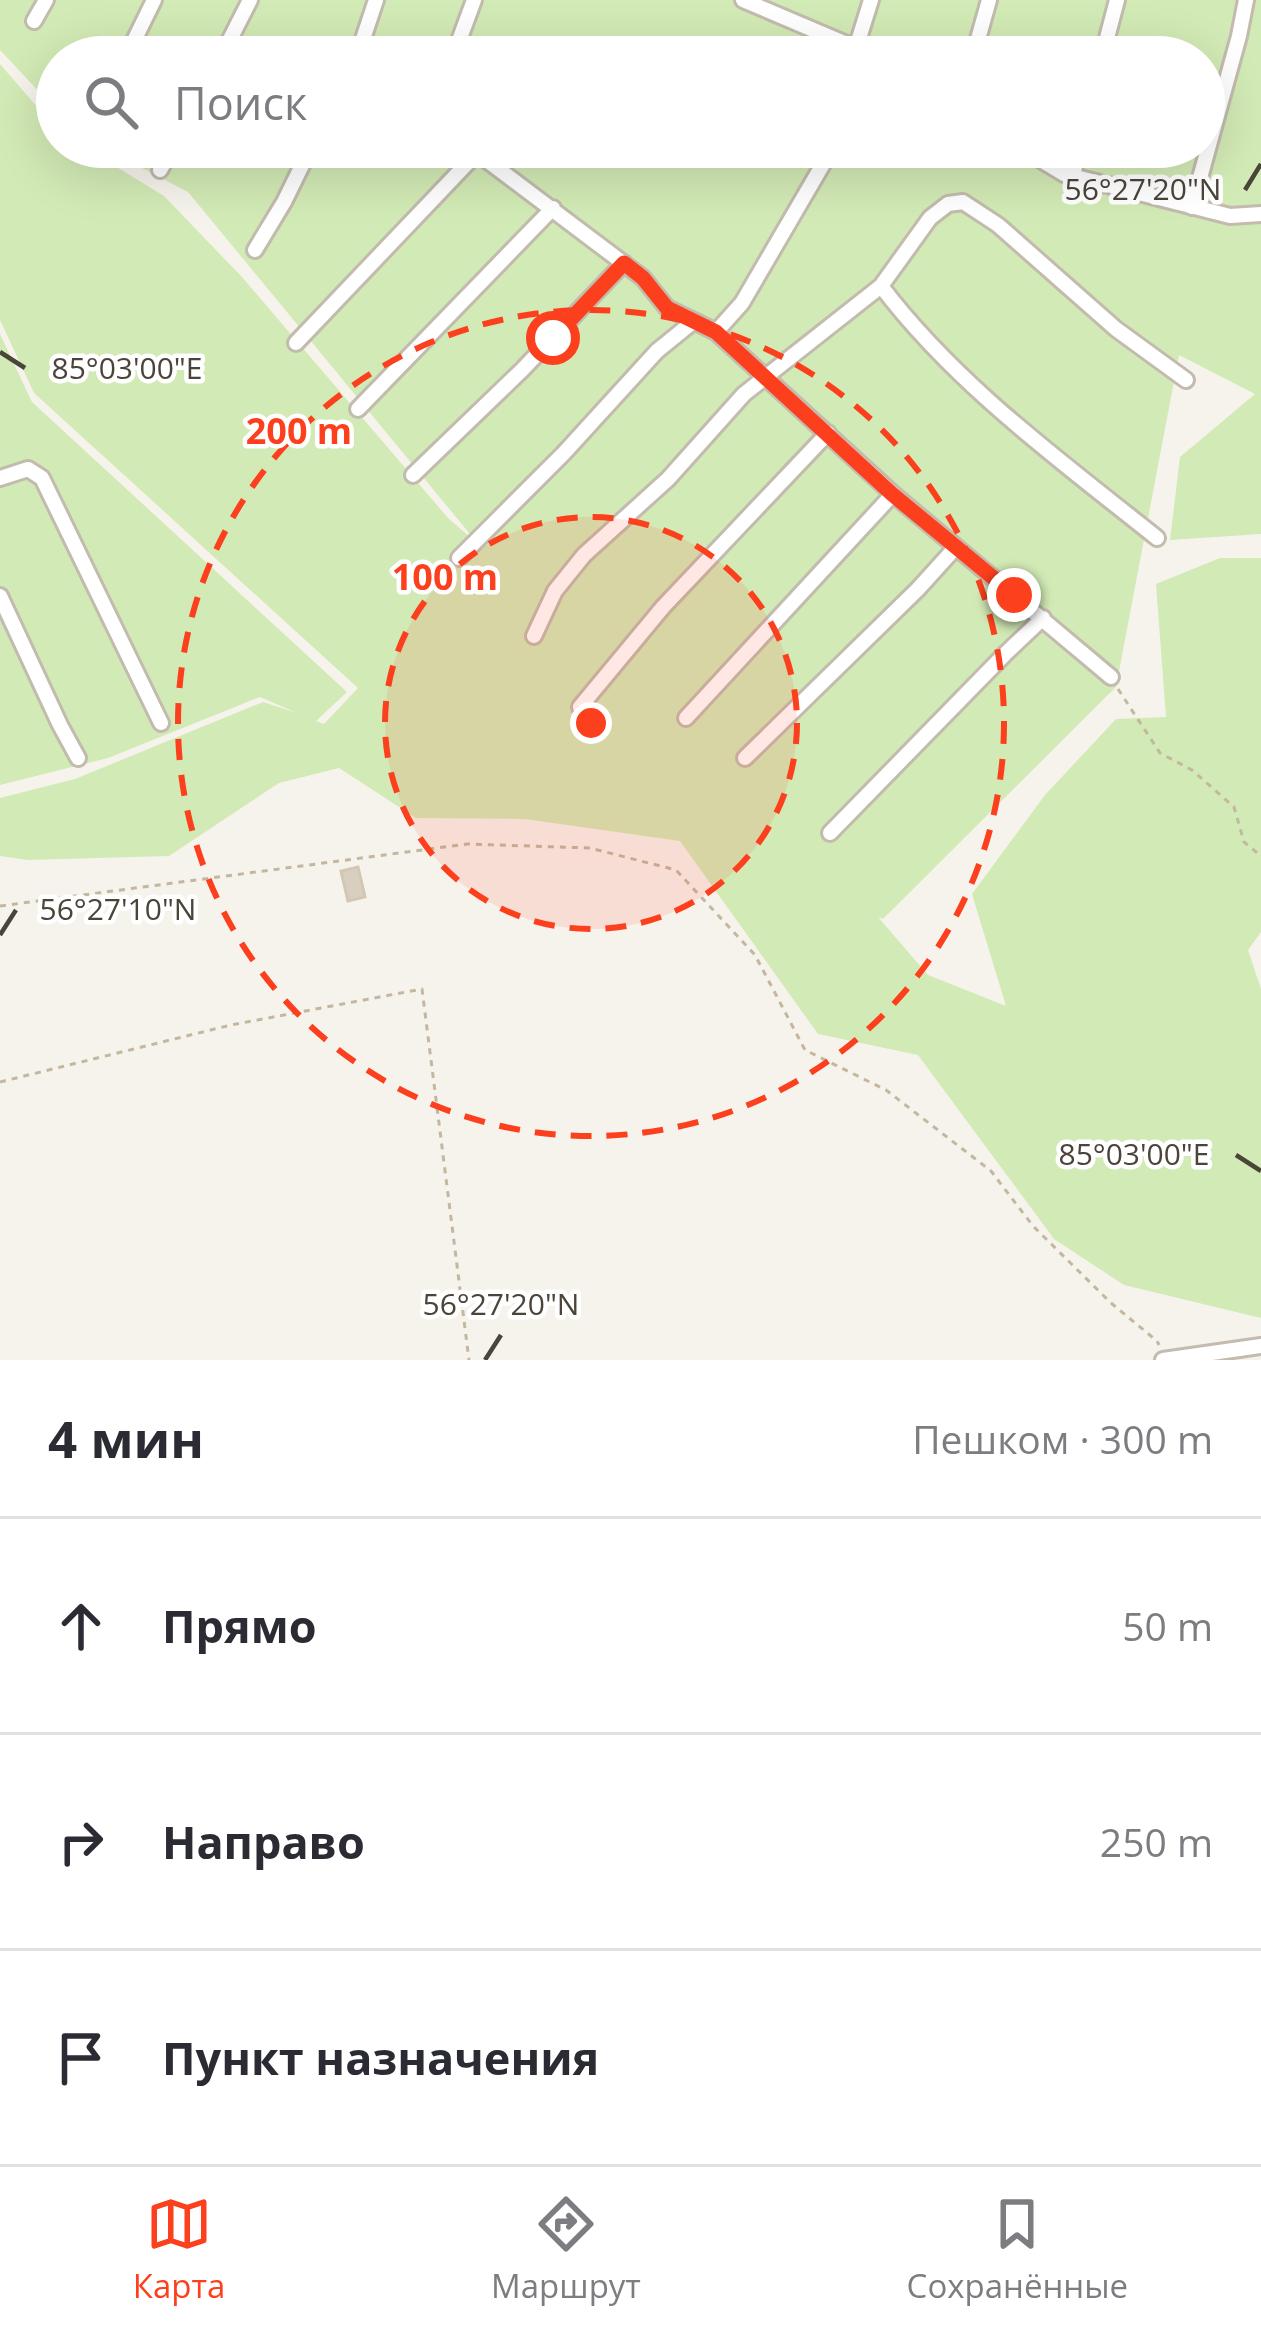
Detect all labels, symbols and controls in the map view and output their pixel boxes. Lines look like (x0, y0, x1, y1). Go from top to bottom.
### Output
search box (36, 36, 1225, 168)
icon: search (78, 69, 144, 135)
text: Поиск (174, 72, 307, 133)
text: 56°27'20"N (1065, 168, 1221, 209)
route start (526, 311, 580, 365)
text: 85°03'00"E (52, 347, 202, 388)
text: 200 m (246, 406, 352, 455)
text: 100 m (392, 552, 498, 601)
route end (987, 568, 1041, 622)
centre of rings (570, 702, 612, 744)
text: 56°27'10"N (40, 888, 196, 929)
text: 85°03'00"E (1059, 1133, 1209, 1174)
text: 56°27'20"N (423, 1283, 579, 1324)
text: 4 мин (48, 1403, 204, 1473)
text: Пешком · 300 m (912, 1412, 1213, 1465)
icon: ahead (48, 1593, 114, 1659)
text: Прямо (162, 1595, 317, 1656)
text: 50 m (1122, 1599, 1213, 1652)
icon: right (48, 1809, 114, 1875)
text: Направо (162, 1811, 365, 1872)
text: 250 m (1100, 1815, 1213, 1868)
icon: arrive (48, 2025, 114, 2091)
text: Пункт назначения (162, 2027, 599, 2088)
tab: Карта (133, 2191, 225, 2308)
tab: Маршрут (491, 2191, 641, 2308)
tab: Сохранённые (907, 2191, 1128, 2308)

